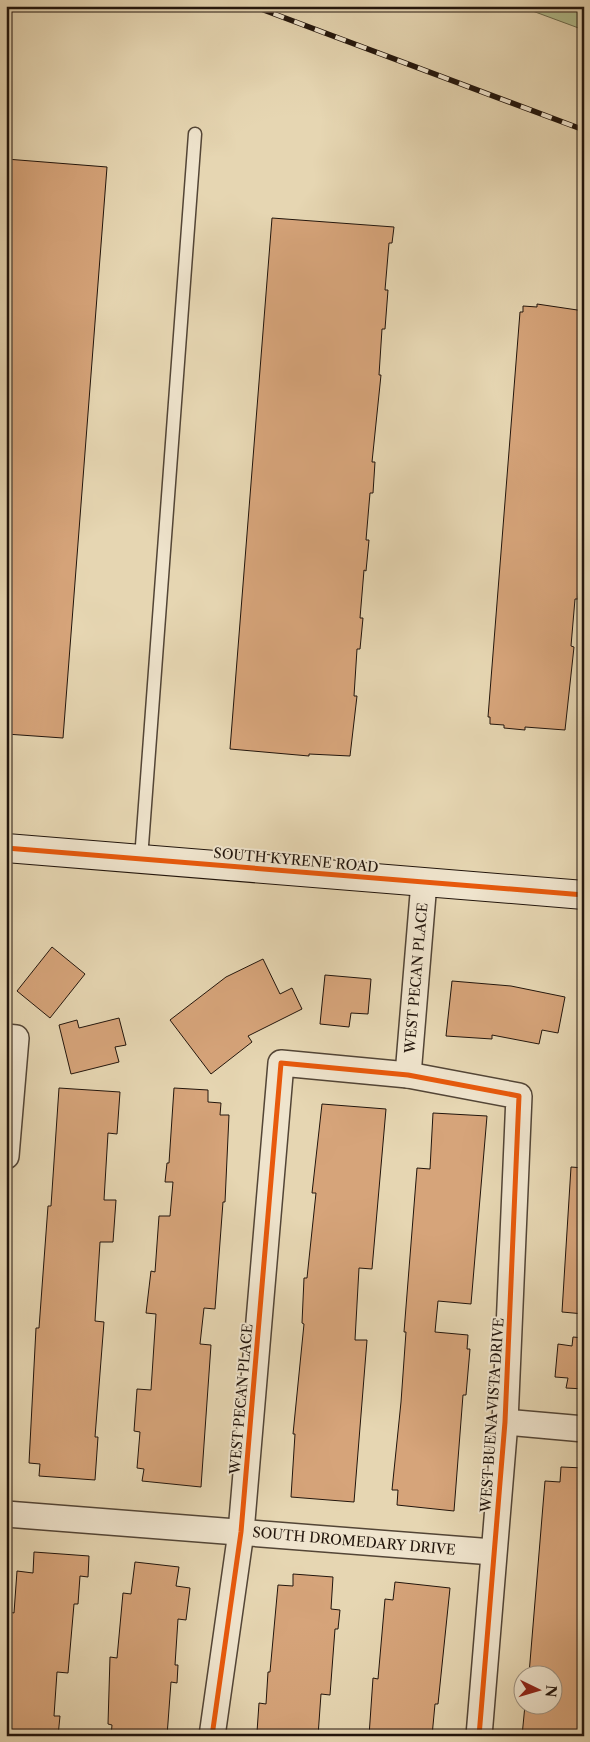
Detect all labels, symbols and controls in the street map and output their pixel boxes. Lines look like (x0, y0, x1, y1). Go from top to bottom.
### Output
street label: SOUTH KYRENE ROAD (213, 844, 379, 876)
street label: WEST PECAN PLACE (400, 902, 432, 1055)
street label: WEST BUENA VISTA DRIVE (476, 1317, 508, 1514)
street label: WEST PECAN PLACE (225, 1323, 257, 1476)
street label: SOUTH DROMEDARY DRIVE (252, 1523, 456, 1559)
north arrow (512, 1664, 562, 1714)
text: N (541, 1684, 560, 1698)

